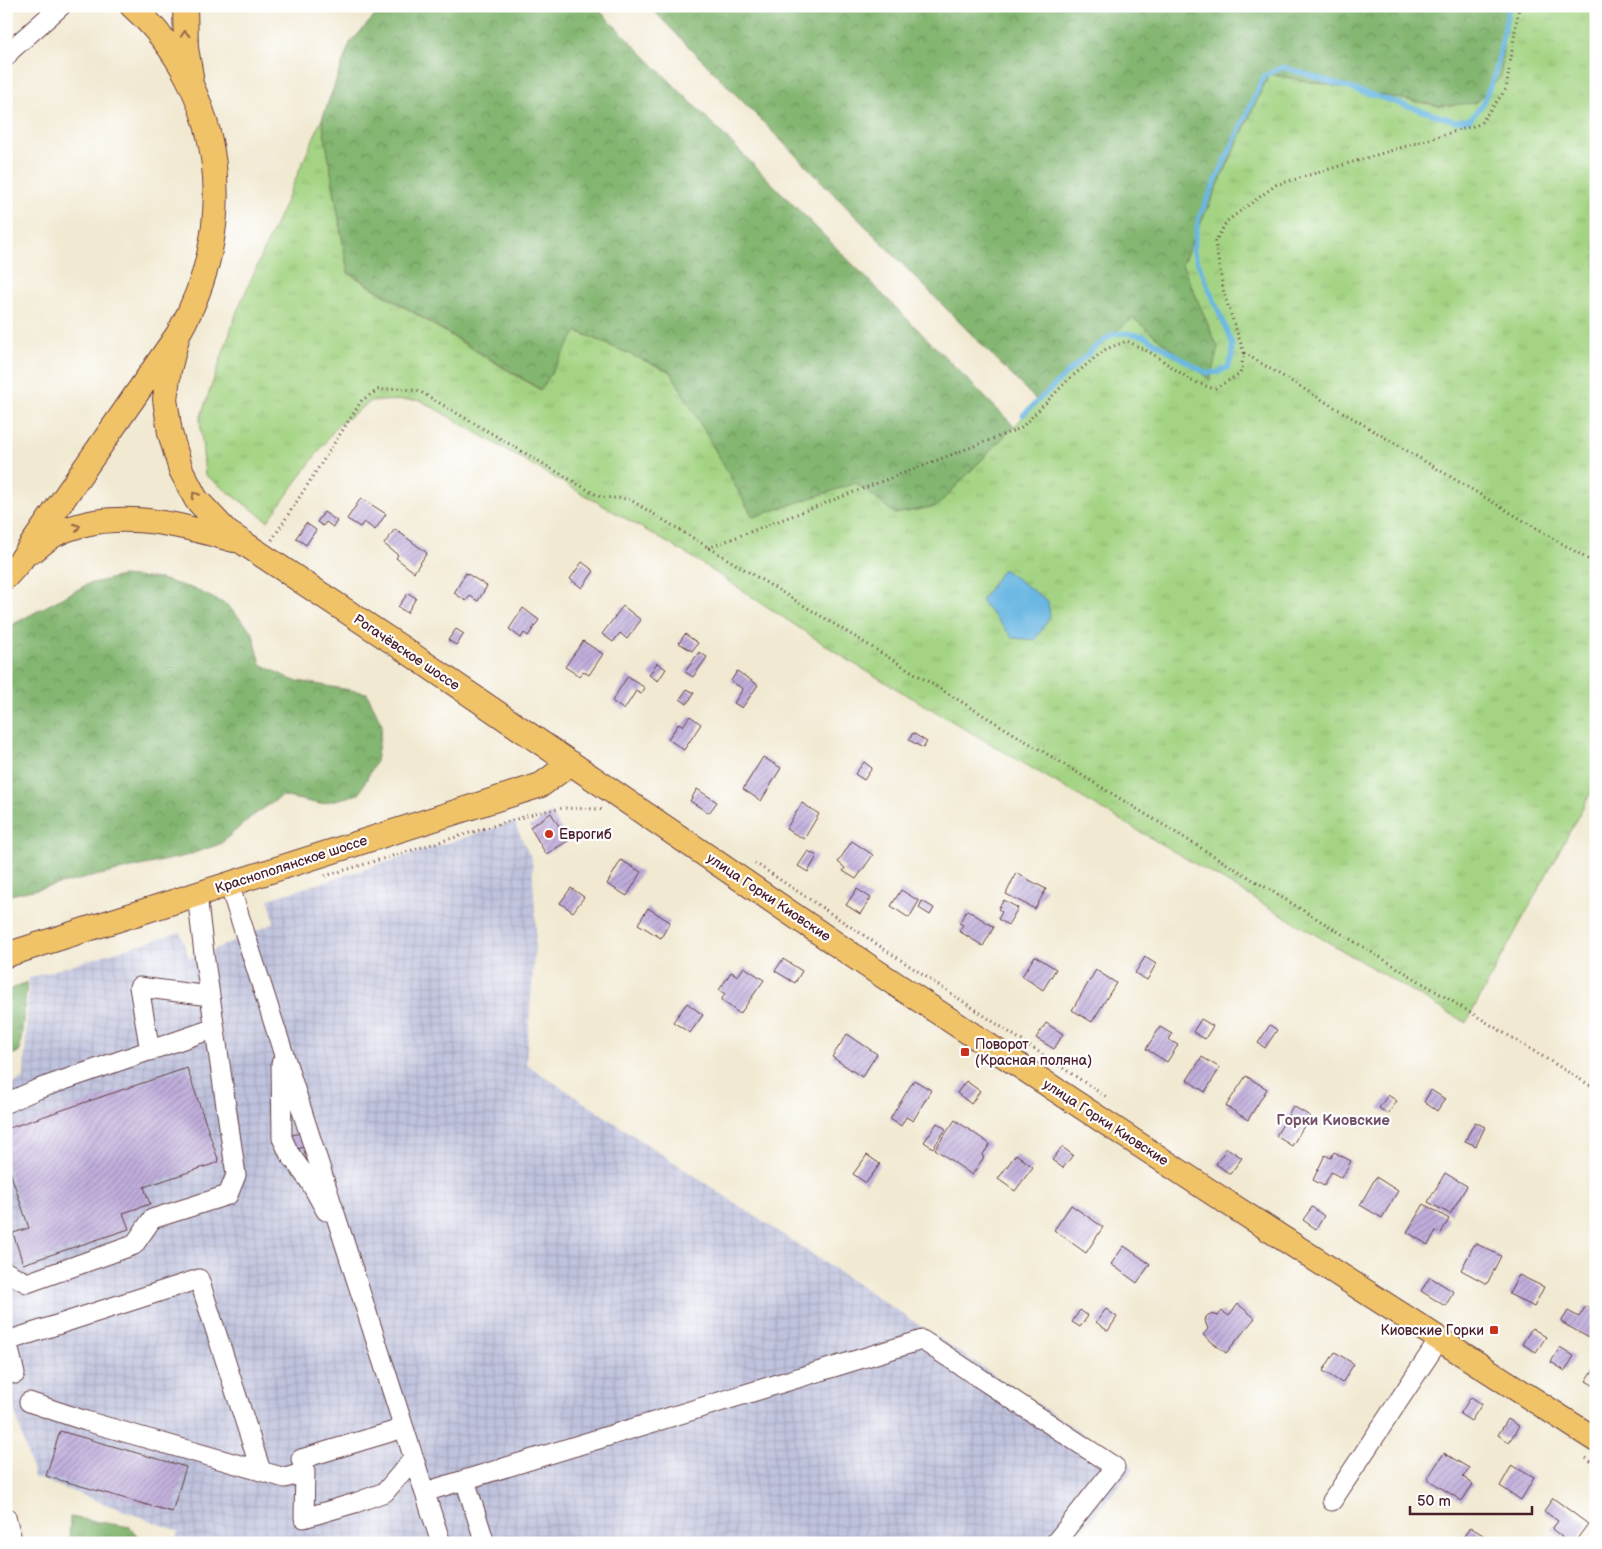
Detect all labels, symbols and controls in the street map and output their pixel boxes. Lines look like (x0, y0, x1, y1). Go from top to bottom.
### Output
one-way arrow (180, 29, 191, 37)
one-way arrow (192, 492, 201, 501)
one-way arrow (72, 522, 81, 532)
street label: Рогачёвское шоссе (350, 611, 463, 694)
place label: Еврогиб (559, 826, 612, 843)
marker: Еврогиб (543, 828, 555, 840)
street label: Краснополянское шоссе (213, 832, 370, 897)
street label: улица Горки Киовские (703, 850, 834, 945)
place label: Поворот (Красная поляна) (975, 1036, 1092, 1069)
marker: Поворот (Красная поляна) (959, 1046, 971, 1058)
street label: улица Горки Киовские (1040, 1076, 1172, 1169)
district label: Горки Киовские (1276, 1111, 1390, 1130)
place label: Киовские Горки (1381, 1322, 1484, 1339)
marker: Киовские Горки (1488, 1324, 1500, 1336)
scale bar (1410, 1484, 1532, 1516)
text: 50 m (1417, 1492, 1451, 1511)

